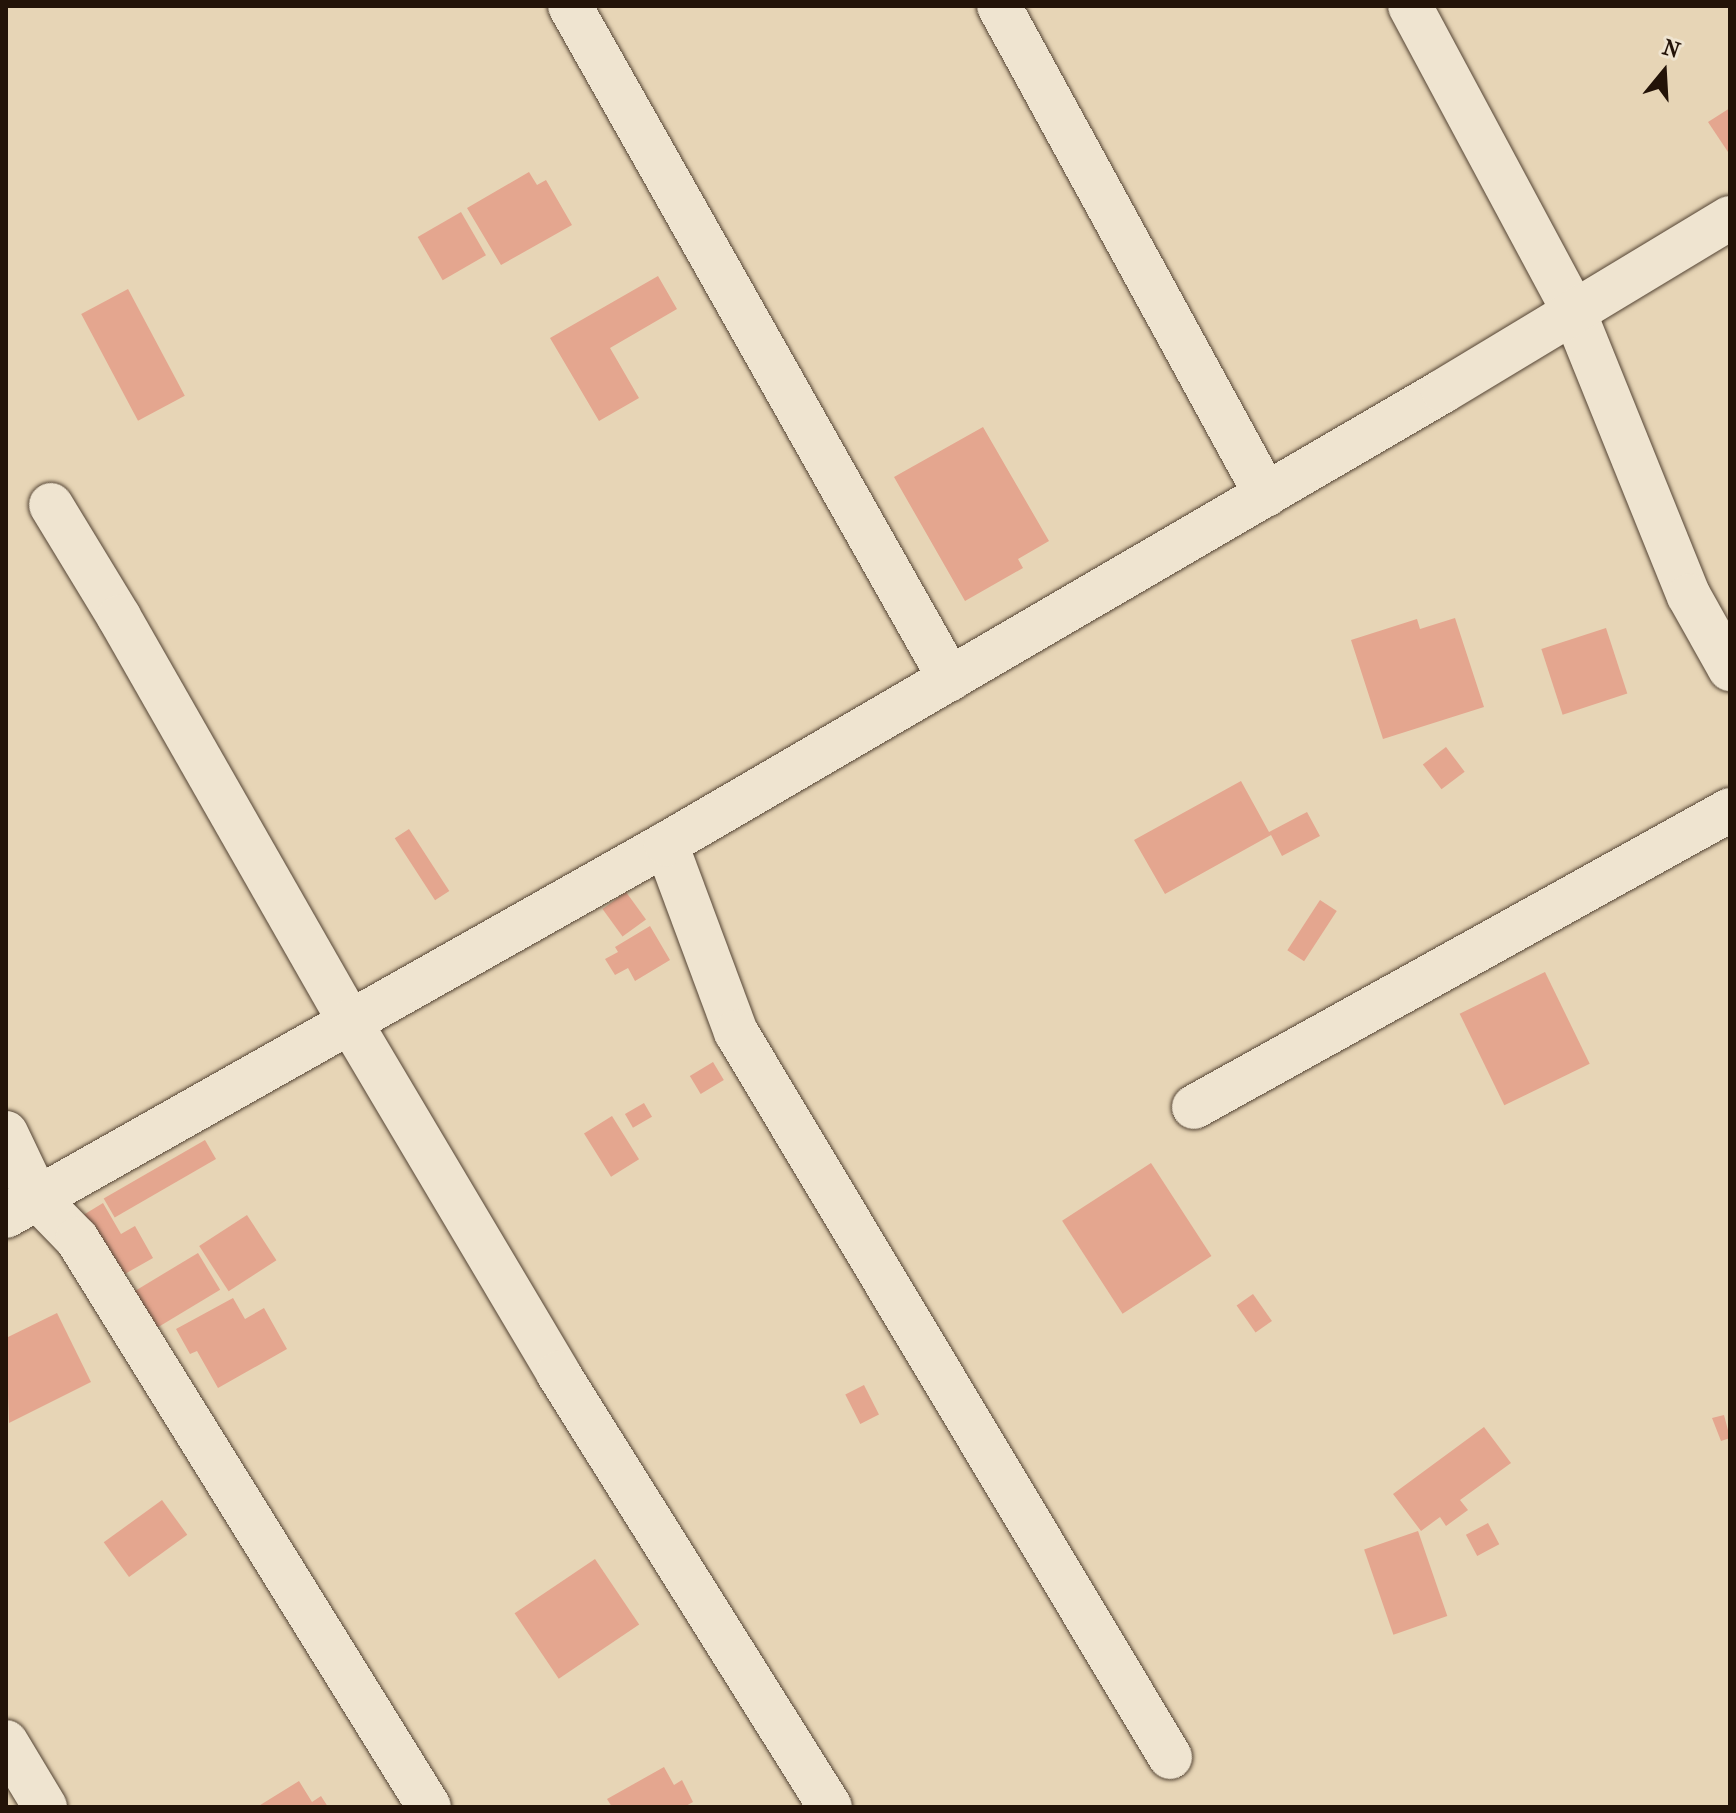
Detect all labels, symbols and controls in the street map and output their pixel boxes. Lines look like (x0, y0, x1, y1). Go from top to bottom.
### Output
north arrow (1624, 32, 1704, 112)
text: N (1659, 34, 1683, 64)

